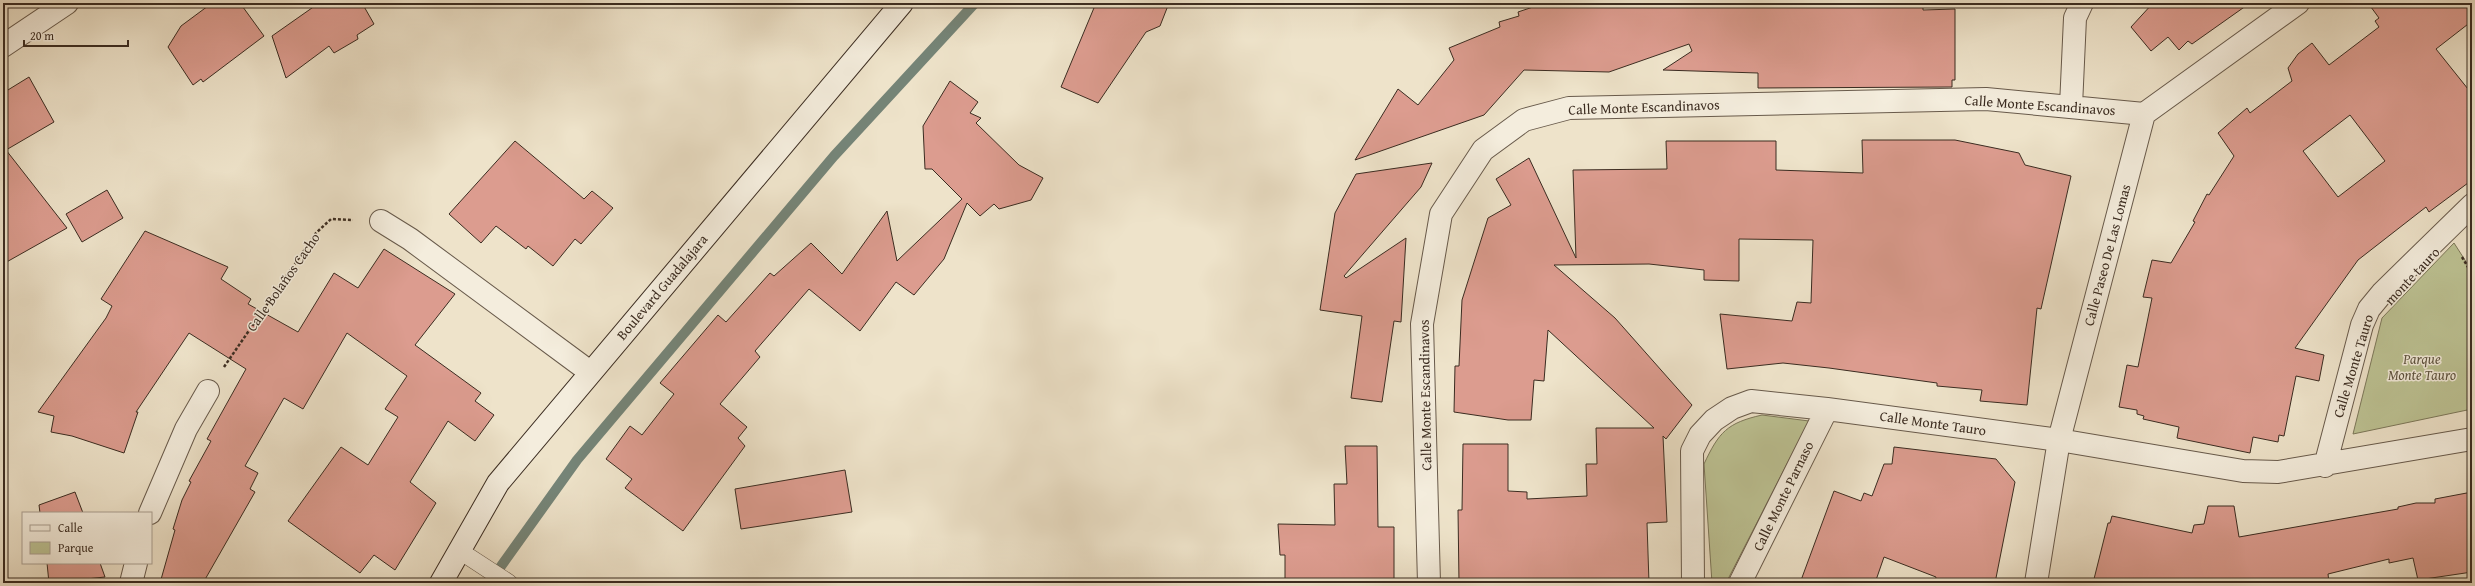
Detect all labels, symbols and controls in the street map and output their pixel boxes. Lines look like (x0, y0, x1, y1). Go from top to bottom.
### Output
scale bar (24, 22, 128, 48)
text: 20 m (30, 27, 54, 44)
street label: Calle Monte Escandinavos (1964, 90, 2116, 120)
street label: Calle Monte Escandinavos (1568, 94, 1720, 120)
street label: Calle Paseo De Las Lomas (2078, 182, 2136, 328)
street label: Calle Bolaños Cacho (241, 229, 325, 335)
street label: Boulevard Guadalajara (612, 230, 712, 344)
street label: monte tauro (2380, 243, 2444, 309)
street label: Calle Monte Tauro (2328, 312, 2378, 420)
street label: Calle Monte Escandinavos (1414, 319, 1436, 471)
park label: Parque Monte Tauro (2388, 349, 2456, 385)
street label: Calle Monte Tauro (1879, 406, 1987, 440)
street label: Calle Monte Parnaso (1748, 438, 1818, 554)
legend (22, 512, 152, 564)
text: Calle (58, 519, 83, 536)
text: Parque (58, 539, 94, 556)

